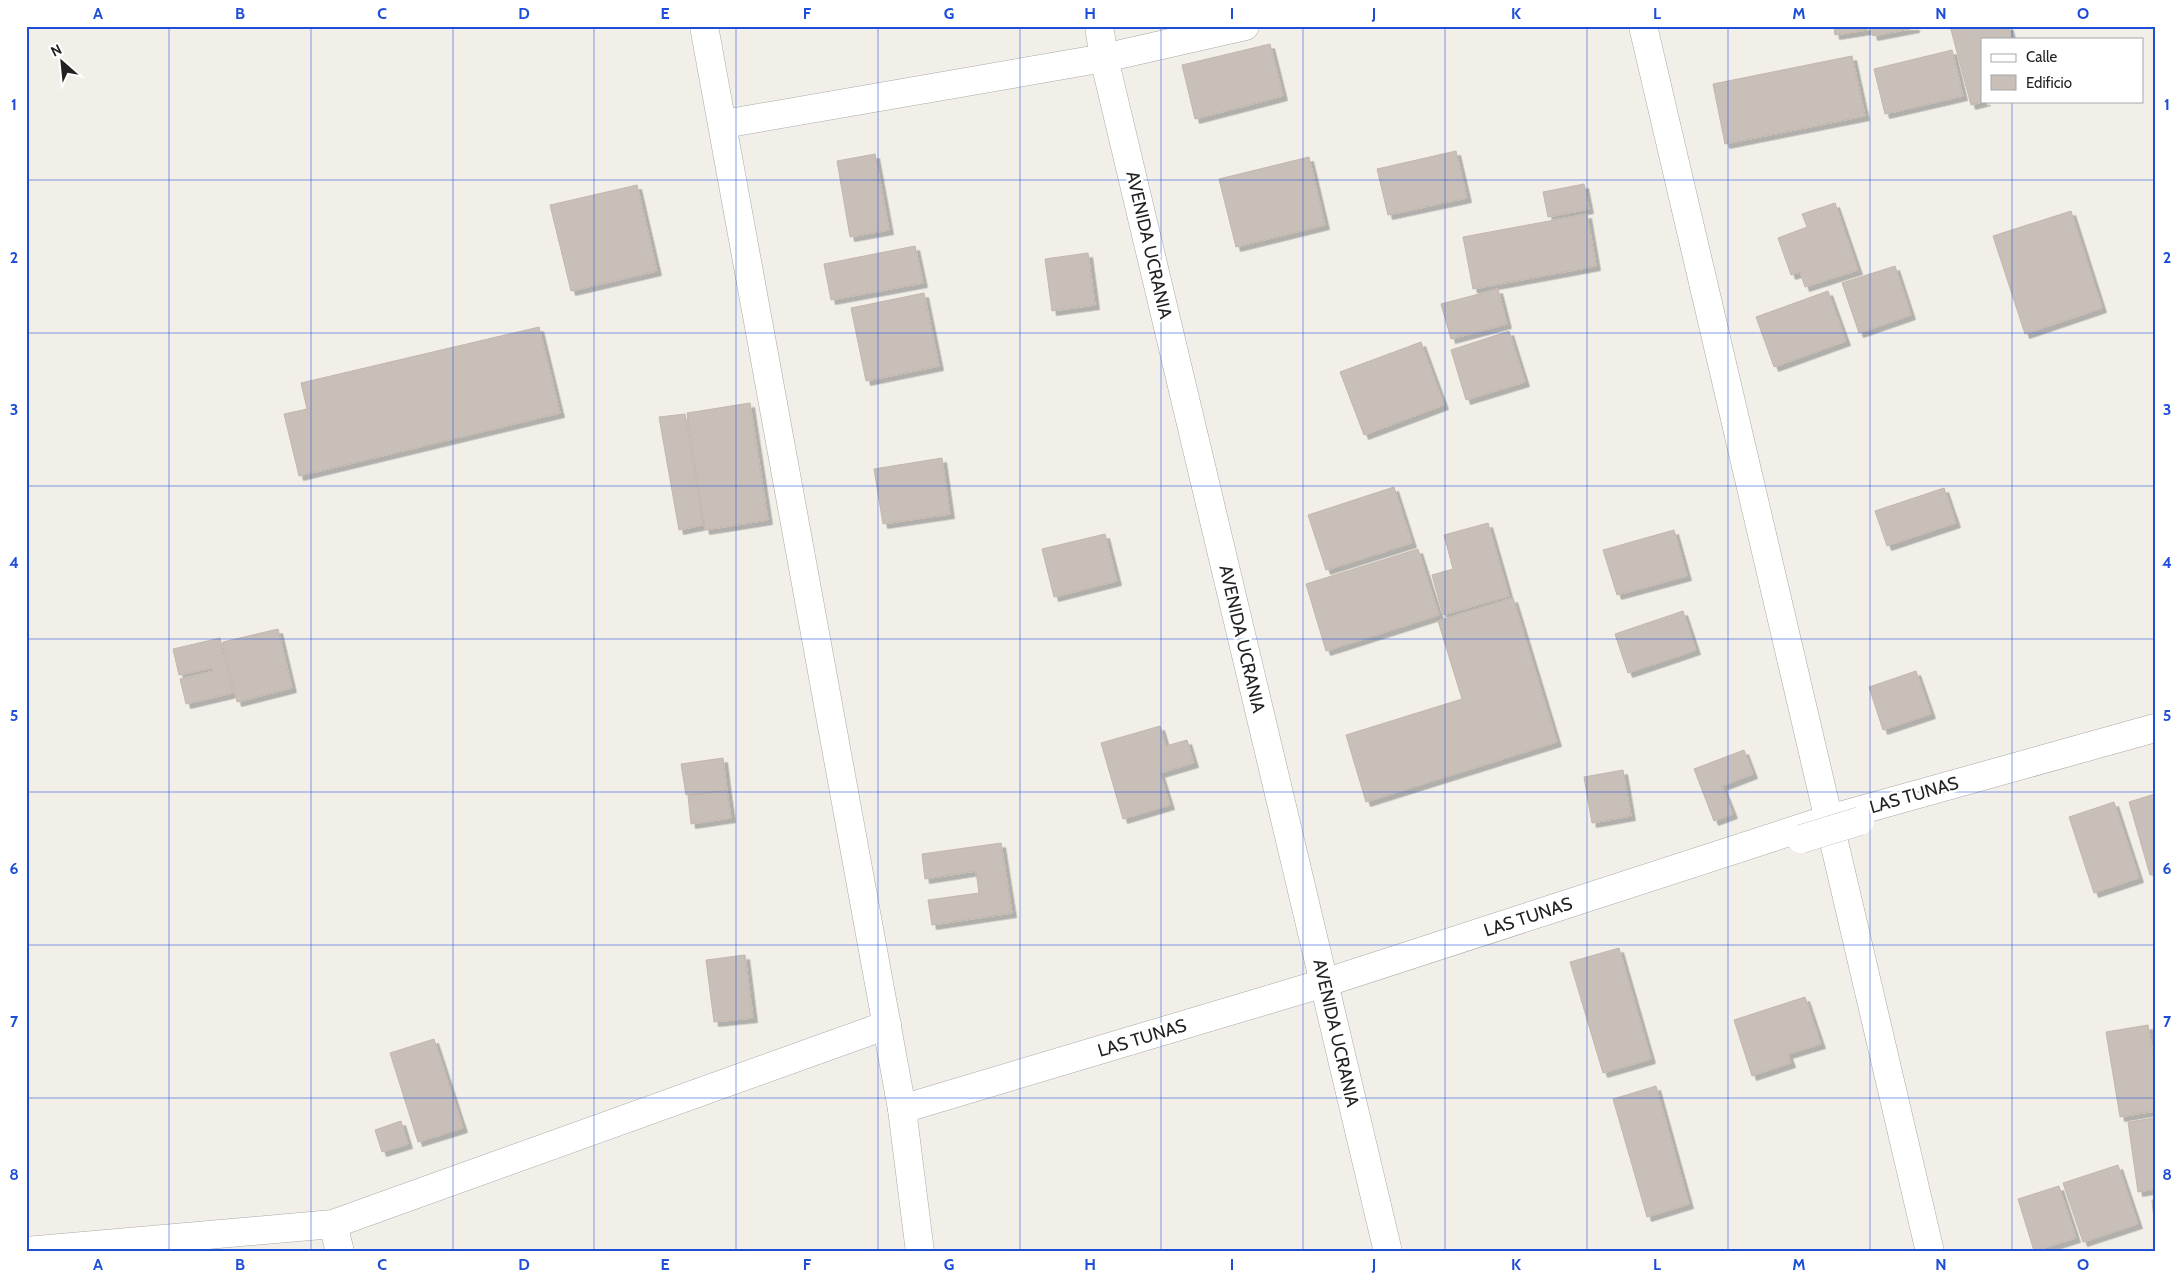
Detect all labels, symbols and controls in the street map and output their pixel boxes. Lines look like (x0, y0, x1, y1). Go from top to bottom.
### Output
text: A (93, 4, 103, 23)
text: B (235, 4, 245, 23)
text: C (377, 4, 387, 23)
text: D (518, 4, 530, 23)
text: E (660, 4, 670, 23)
text: F (803, 4, 812, 23)
text: G (944, 4, 954, 23)
text: H (1084, 4, 1096, 23)
text: I (1230, 4, 1234, 23)
text: J (1371, 4, 1376, 23)
text: K (1511, 4, 1521, 23)
text: L (1653, 4, 1661, 23)
text: M (1792, 4, 1806, 23)
text: N (1935, 4, 1947, 23)
text: O (2077, 4, 2089, 23)
north arrow (38, 38, 88, 88)
legend (1981, 38, 2144, 102)
text: N (48, 40, 65, 61)
text: Calle (2026, 48, 2057, 66)
text: Edificio (2026, 74, 2072, 92)
text: 1 (11, 95, 17, 114)
text: 1 (2164, 95, 2170, 114)
street label: AVENIDA UCRANIA (1121, 169, 1177, 321)
text: 2 (10, 248, 18, 267)
text: 2 (2163, 248, 2171, 267)
text: 3 (10, 400, 18, 419)
text: 3 (2163, 400, 2171, 419)
text: 4 (9, 553, 19, 572)
text: 4 (2162, 553, 2172, 572)
street label: AVENIDA UCRANIA (1214, 563, 1270, 715)
text: 5 (10, 706, 18, 725)
text: 5 (2163, 706, 2171, 725)
street label: LAS TUNAS (1867, 772, 1961, 818)
text: 6 (10, 859, 19, 878)
text: 6 (2163, 859, 2172, 878)
street label: LAS TUNAS (1481, 892, 1575, 942)
street label: AVENIDA UCRANIA (1308, 957, 1364, 1109)
text: 7 (10, 1012, 19, 1031)
text: 7 (2163, 1012, 2172, 1031)
street label: LAS TUNAS (1095, 1014, 1189, 1062)
text: 8 (9, 1165, 19, 1184)
text: 8 (2162, 1165, 2172, 1184)
text: A (93, 1255, 103, 1274)
text: B (235, 1255, 245, 1274)
text: C (377, 1255, 387, 1274)
text: D (518, 1255, 530, 1274)
text: E (660, 1255, 670, 1274)
text: F (803, 1255, 812, 1274)
text: G (944, 1255, 954, 1274)
text: H (1084, 1255, 1096, 1274)
text: I (1230, 1255, 1234, 1274)
text: J (1371, 1255, 1376, 1274)
text: K (1511, 1255, 1521, 1274)
text: L (1653, 1255, 1661, 1274)
text: M (1792, 1255, 1806, 1274)
text: N (1935, 1255, 1947, 1274)
text: O (2077, 1255, 2089, 1274)

